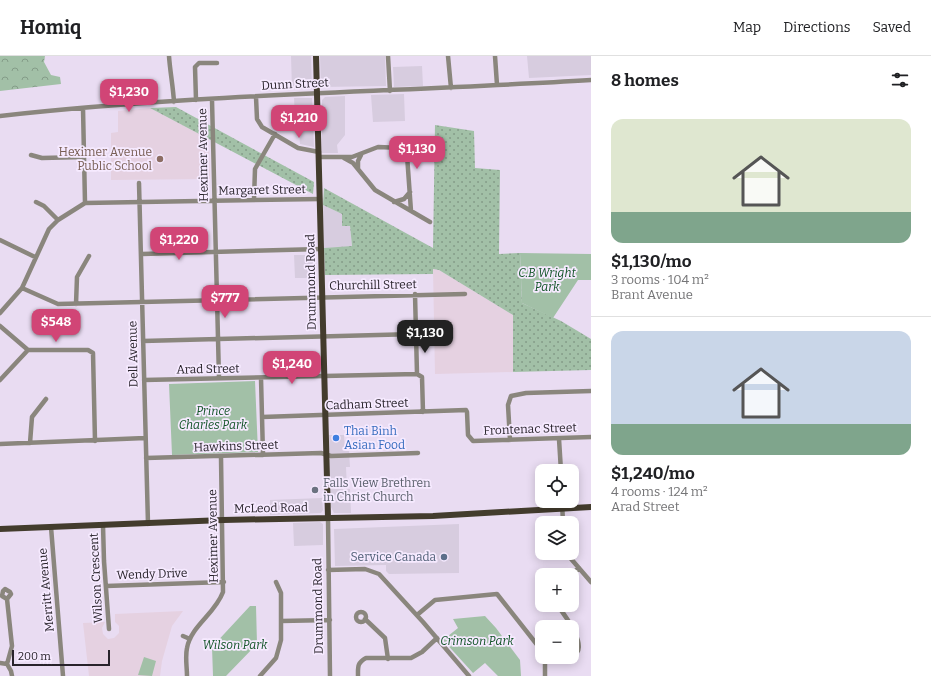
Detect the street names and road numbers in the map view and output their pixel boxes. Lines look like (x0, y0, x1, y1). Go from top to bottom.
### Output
street label: Dunn Street (261, 75, 330, 93)
street label: Heximer Avenue (195, 108, 211, 202)
street label: Margaret Street (218, 182, 307, 198)
street label: Drummond Road (303, 234, 319, 330)
street label: Churchill Street (329, 277, 418, 293)
street label: Dell Avenue (125, 321, 141, 387)
street label: Arad Street (176, 361, 240, 377)
street label: Cadham Street (325, 396, 409, 412)
street label: Frontenac Street (483, 420, 578, 438)
street label: Hawkins Street (193, 438, 279, 454)
street label: Heximer Avenue (205, 489, 221, 583)
street label: McLeod Road (234, 500, 308, 516)
street label: Wilson Crescent (87, 532, 105, 624)
street label: Merritt Avenue (35, 547, 57, 633)
street label: Drummond Road (310, 558, 326, 654)
street label: Wendy Drive (116, 566, 188, 582)

